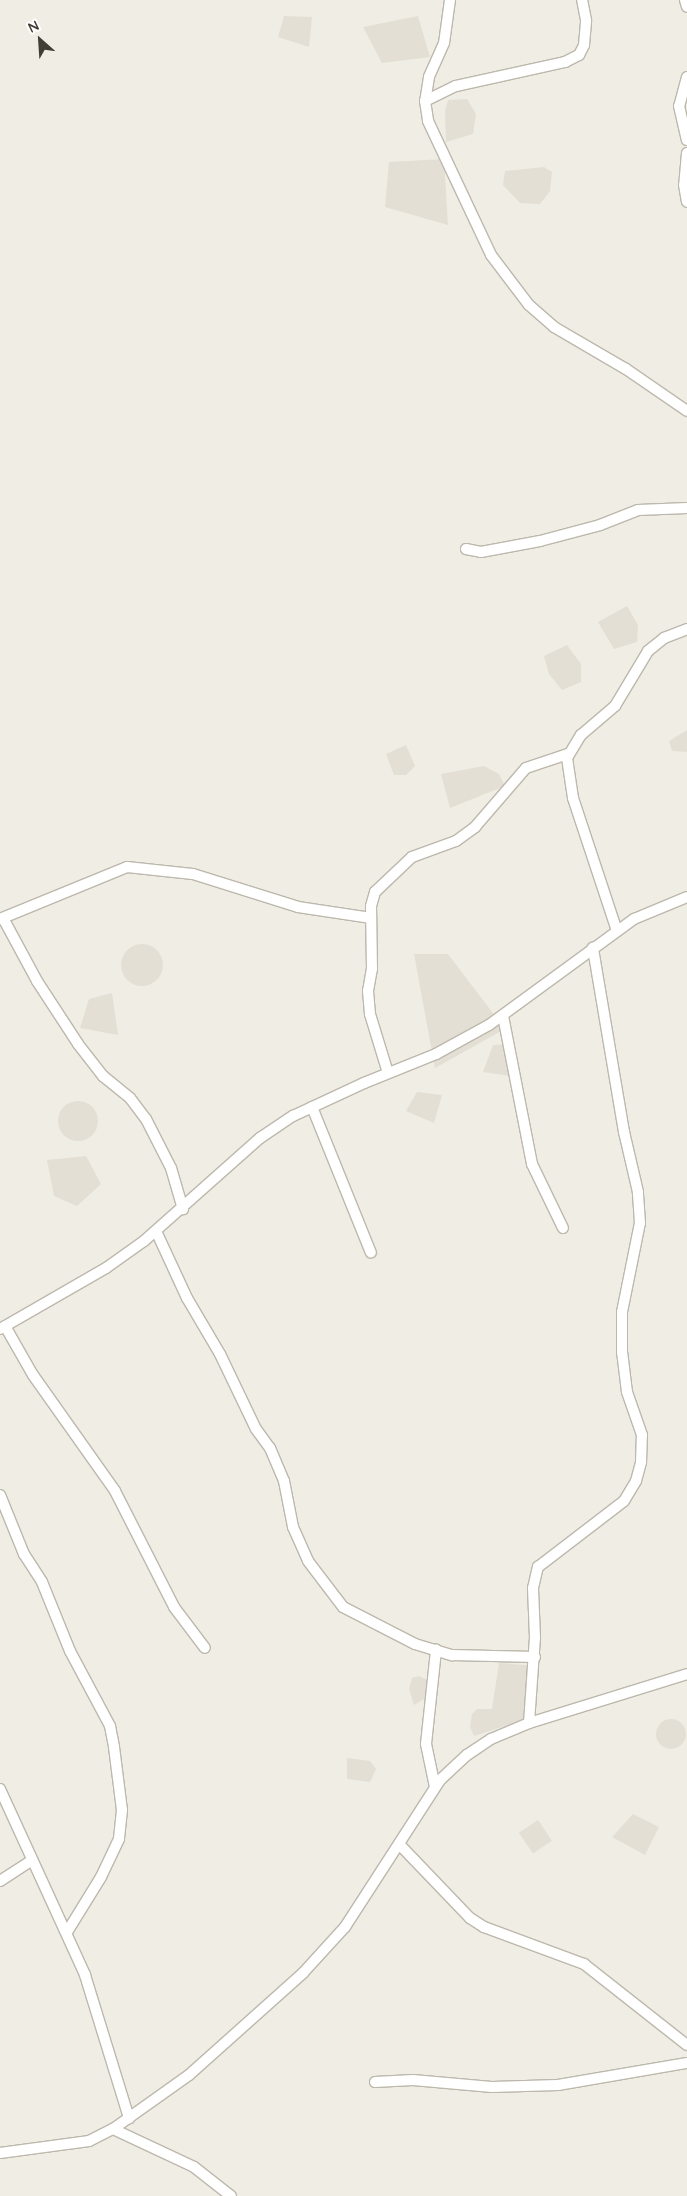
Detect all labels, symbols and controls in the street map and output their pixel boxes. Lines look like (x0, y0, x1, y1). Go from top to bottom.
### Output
north arrow (15, 15, 65, 65)
text: N (25, 16, 42, 37)

